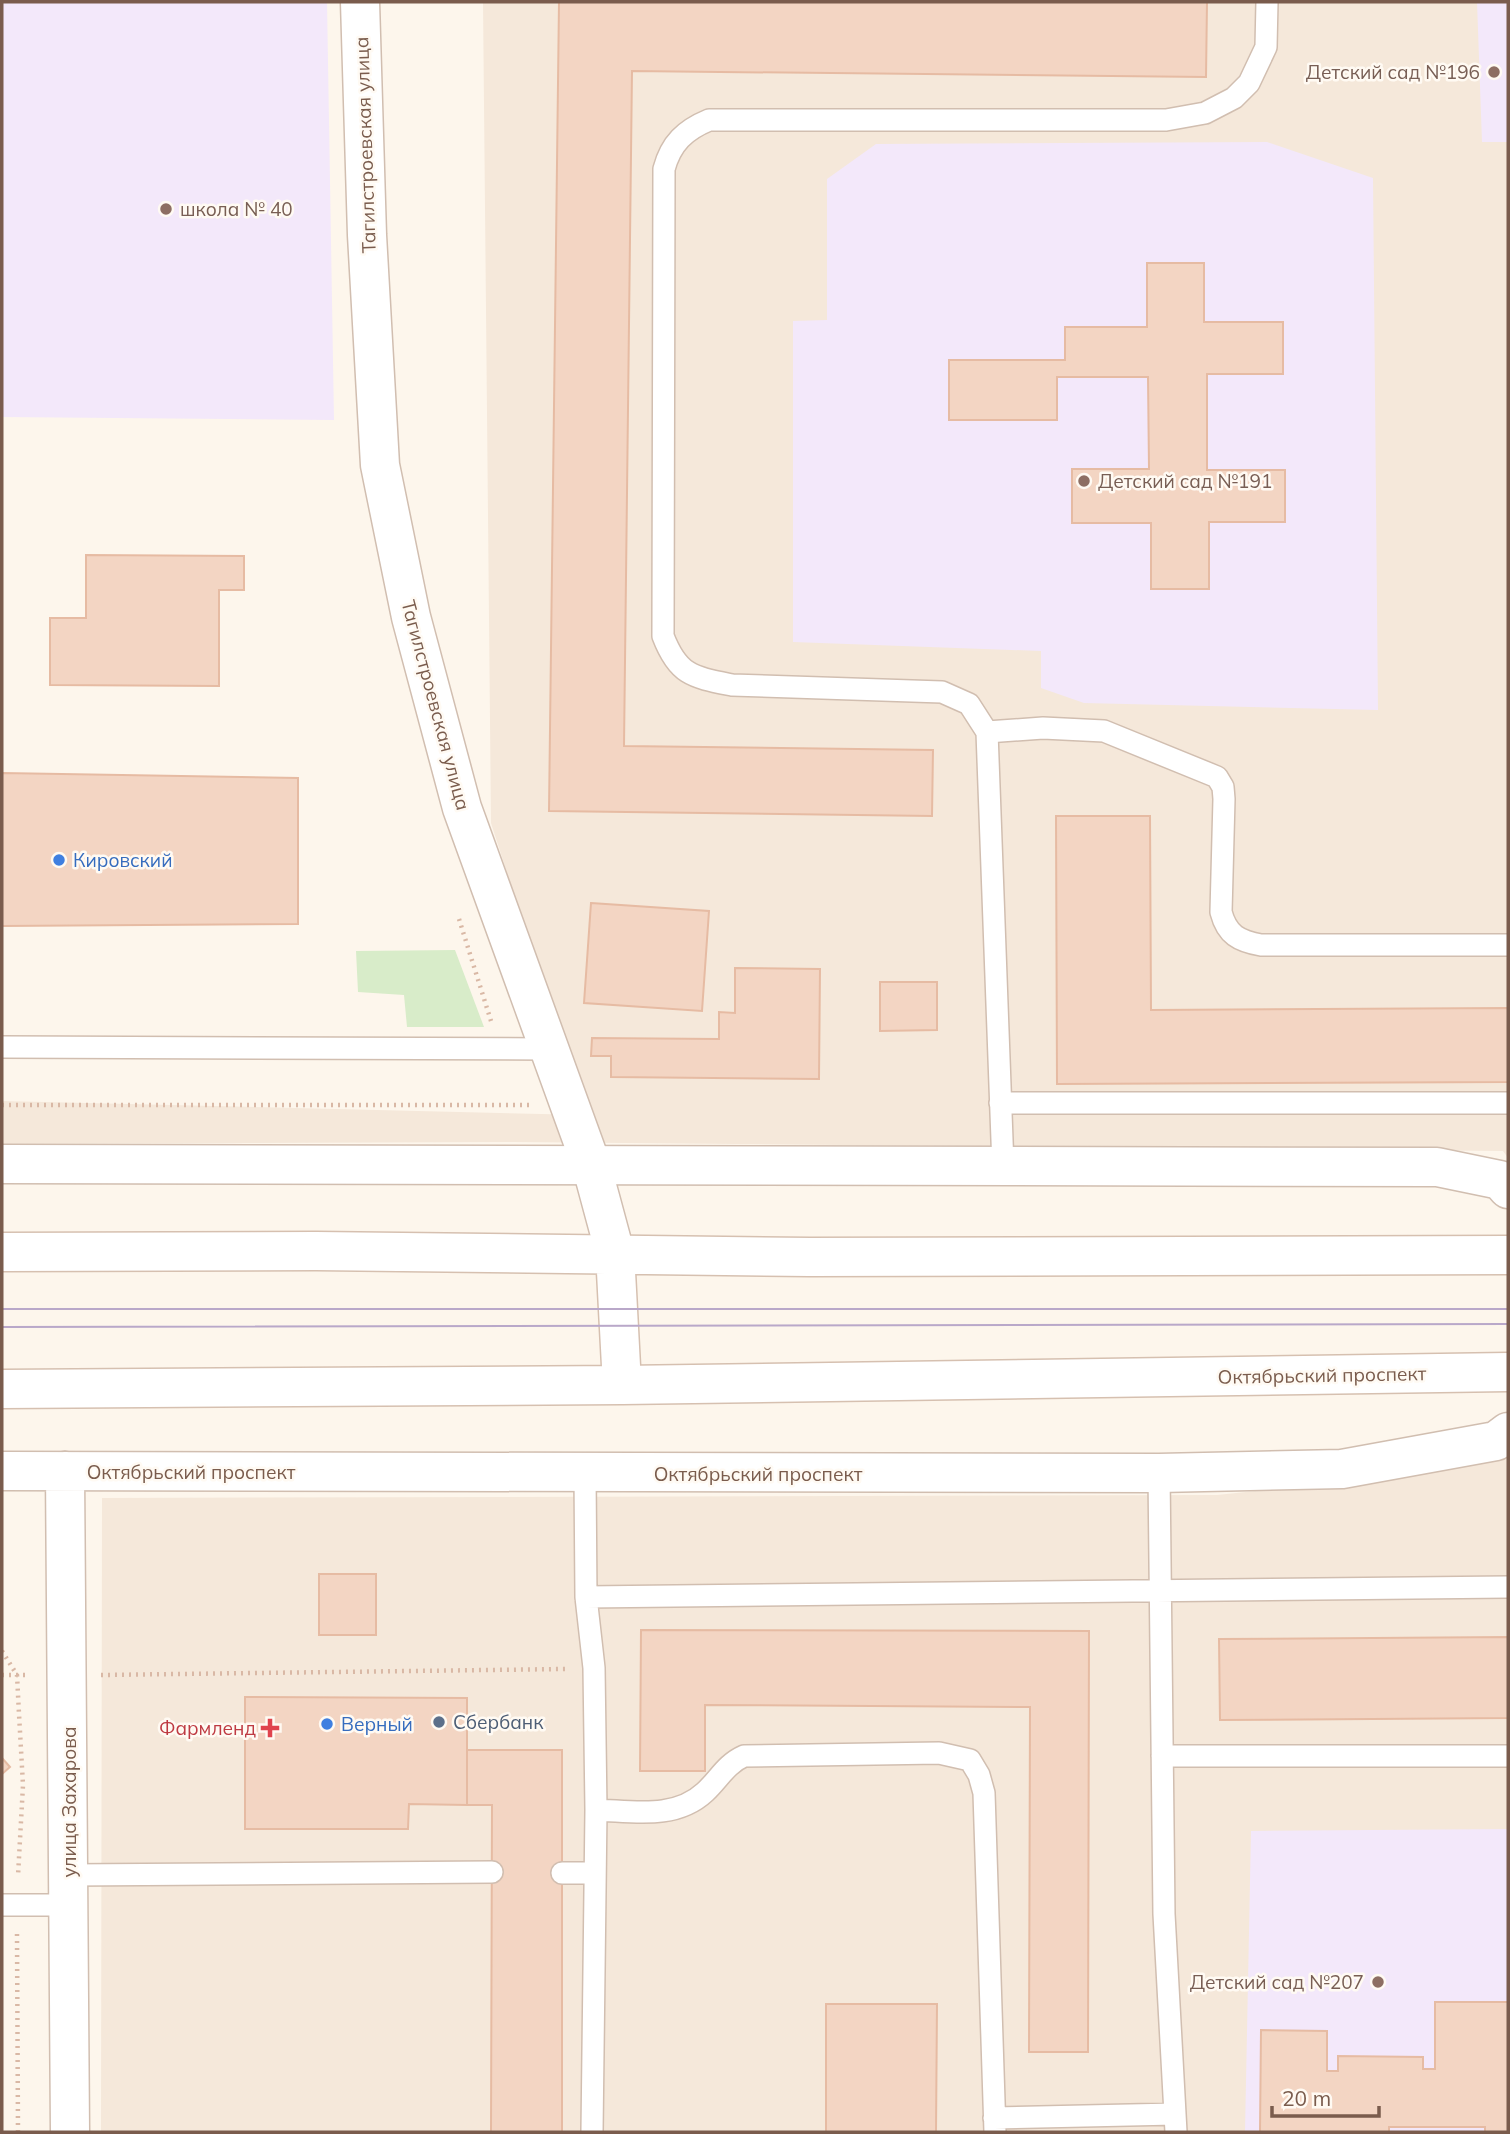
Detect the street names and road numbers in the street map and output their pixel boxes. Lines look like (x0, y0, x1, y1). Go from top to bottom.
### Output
street label: Тагилстроевская улица (349, 36, 381, 254)
street label: Тагилстроевская улица (396, 597, 476, 813)
street label: Октябрьский проспект (1217, 1361, 1427, 1389)
street label: Октябрьский проспект (87, 1460, 296, 1484)
street label: Октябрьский проспект (654, 1462, 863, 1486)
street label: улица Захарова (57, 1727, 81, 1877)

